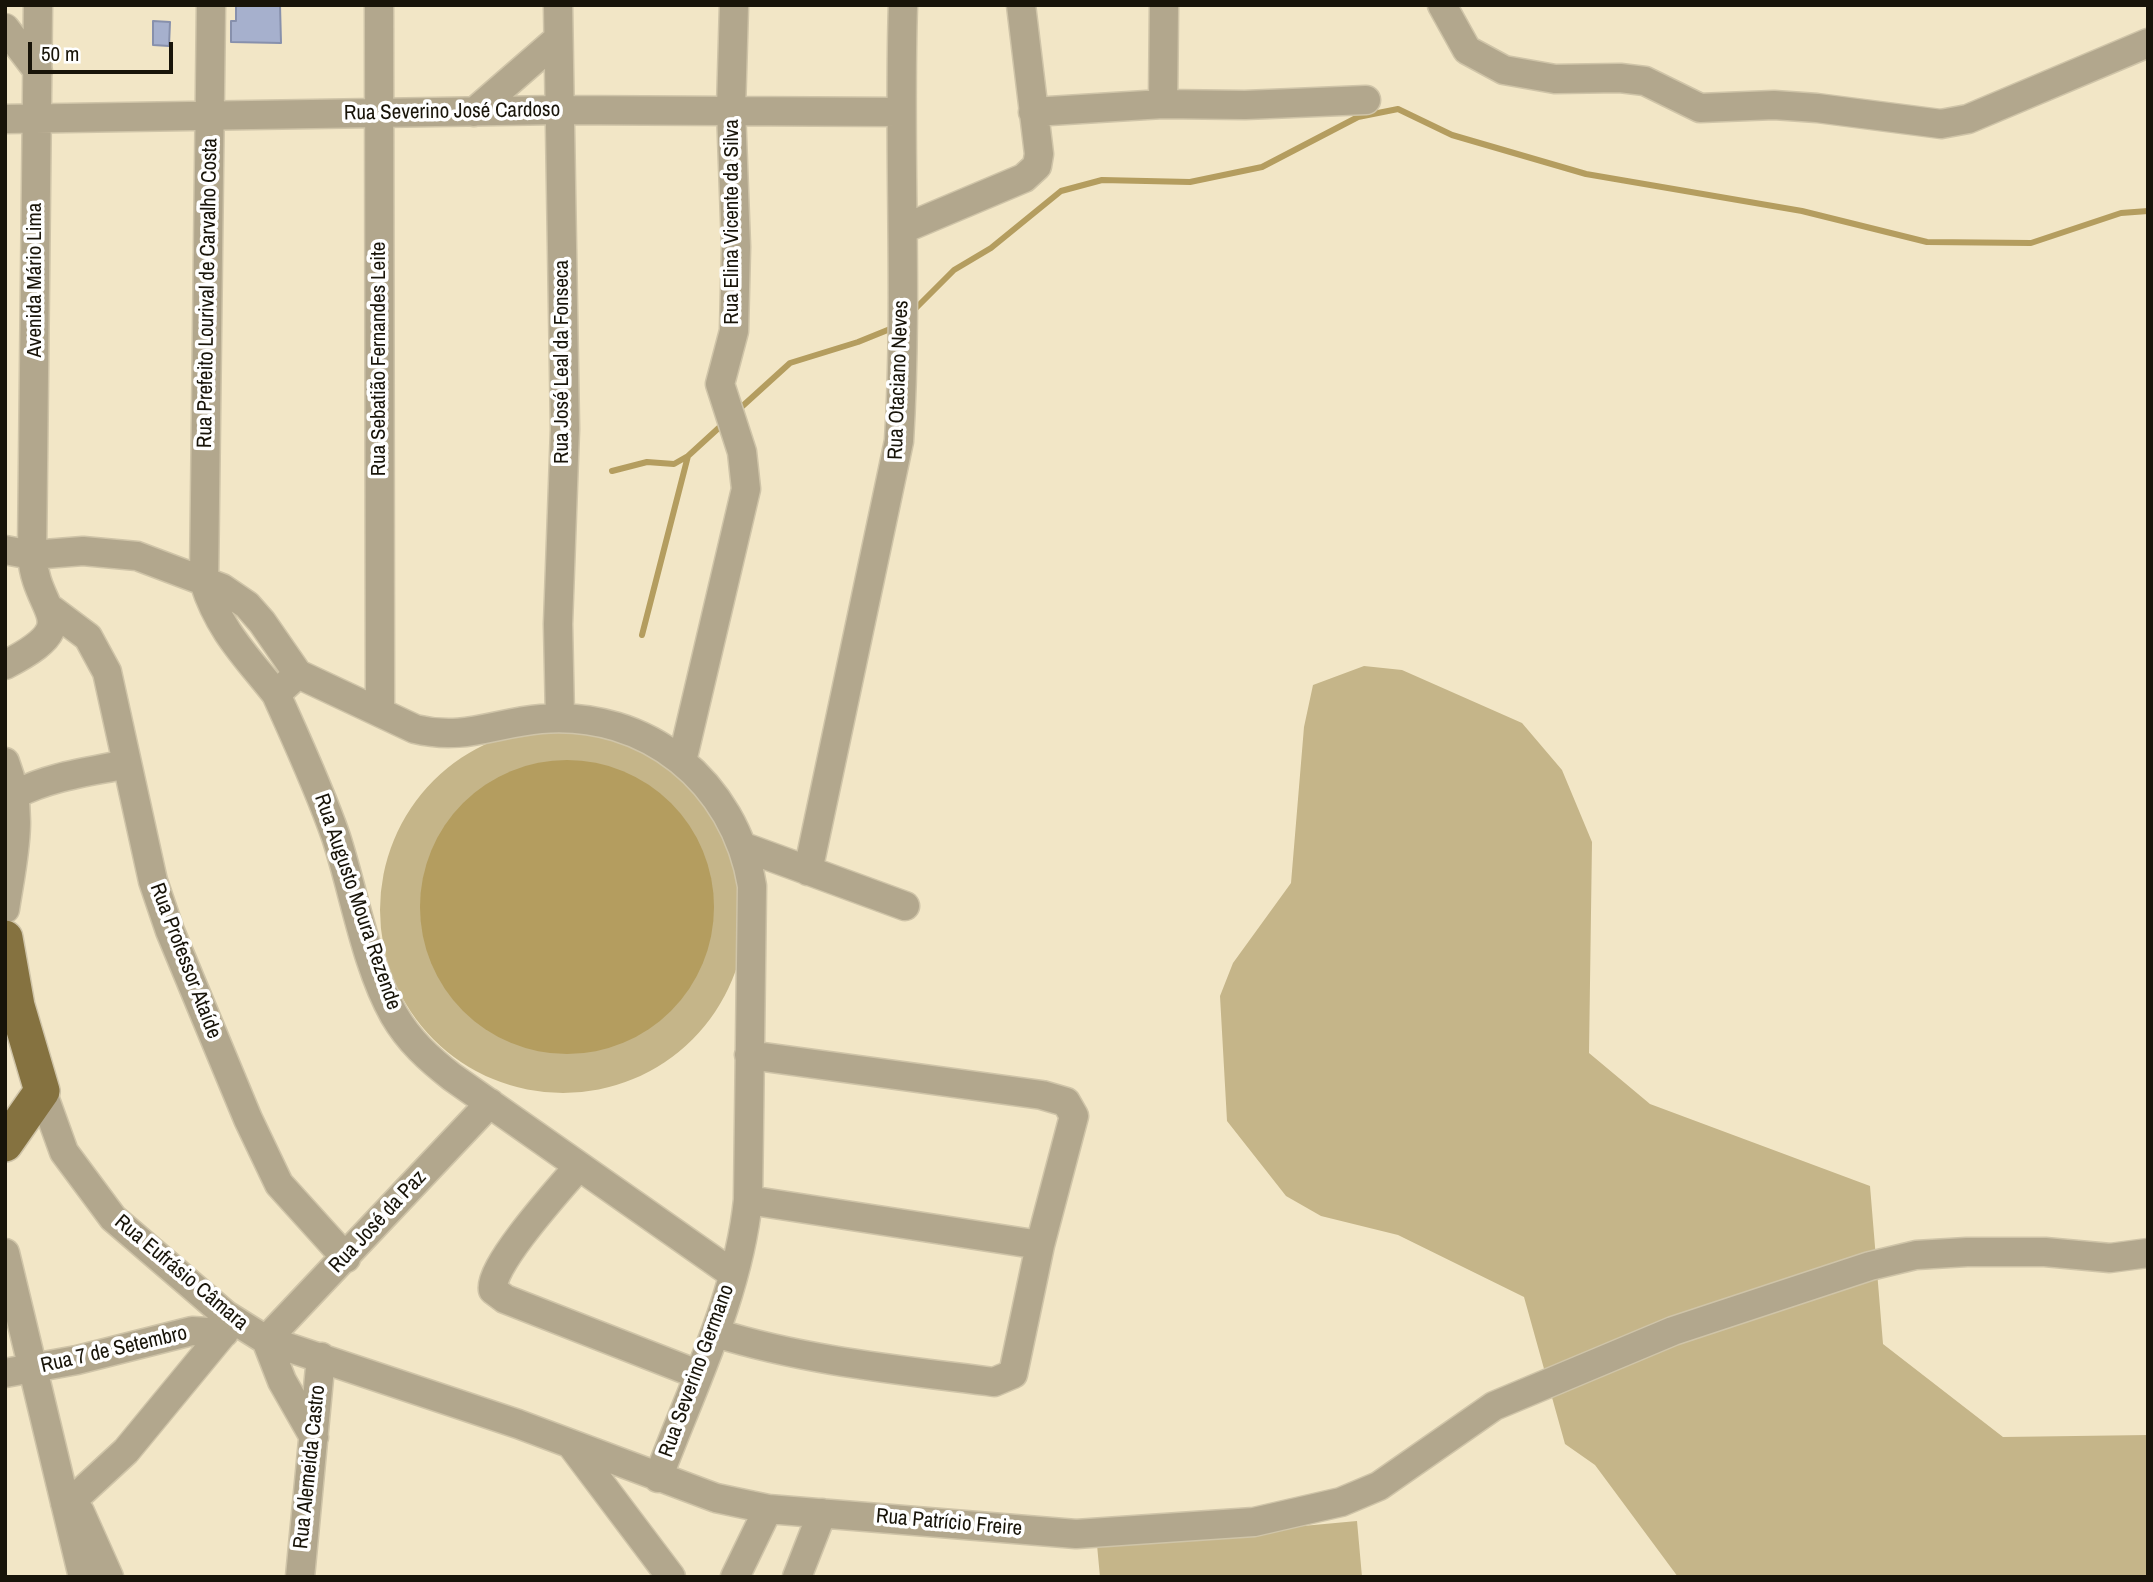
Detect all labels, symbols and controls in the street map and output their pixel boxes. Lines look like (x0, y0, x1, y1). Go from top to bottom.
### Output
scale bar (32, 28, 177, 72)
text: 50 m (41, 39, 79, 68)
street label: Rua Severino José Cardoso (344, 98, 560, 126)
street label: Rua Elina Vicente da Silva (719, 119, 745, 325)
street label: Rua Prefeito Lourival de Carvalho Costa (193, 138, 223, 448)
street label: Avenida Mário Lima (22, 203, 48, 357)
street label: Rua Sebatião Fernandes Leite (366, 242, 392, 476)
street label: Rua José Leal da Fonseca (549, 260, 575, 464)
street label: Rua Otaciano Neves (884, 300, 914, 460)
street label: Rua Augusto Moura Rezende (308, 791, 406, 1013)
street label: Rua Professor Ataíde (144, 880, 226, 1042)
street label: Rua José da Paz (324, 1165, 432, 1279)
street label: Rua Eufrásio Câmara (109, 1210, 253, 1336)
street label: Rua Severino Germano (654, 1281, 740, 1461)
street label: Rua 7 de Setembro (38, 1321, 190, 1379)
street label: Rua Alemeida Castro (289, 1384, 331, 1550)
street label: Rua Patrício Freire (875, 1504, 1023, 1542)

